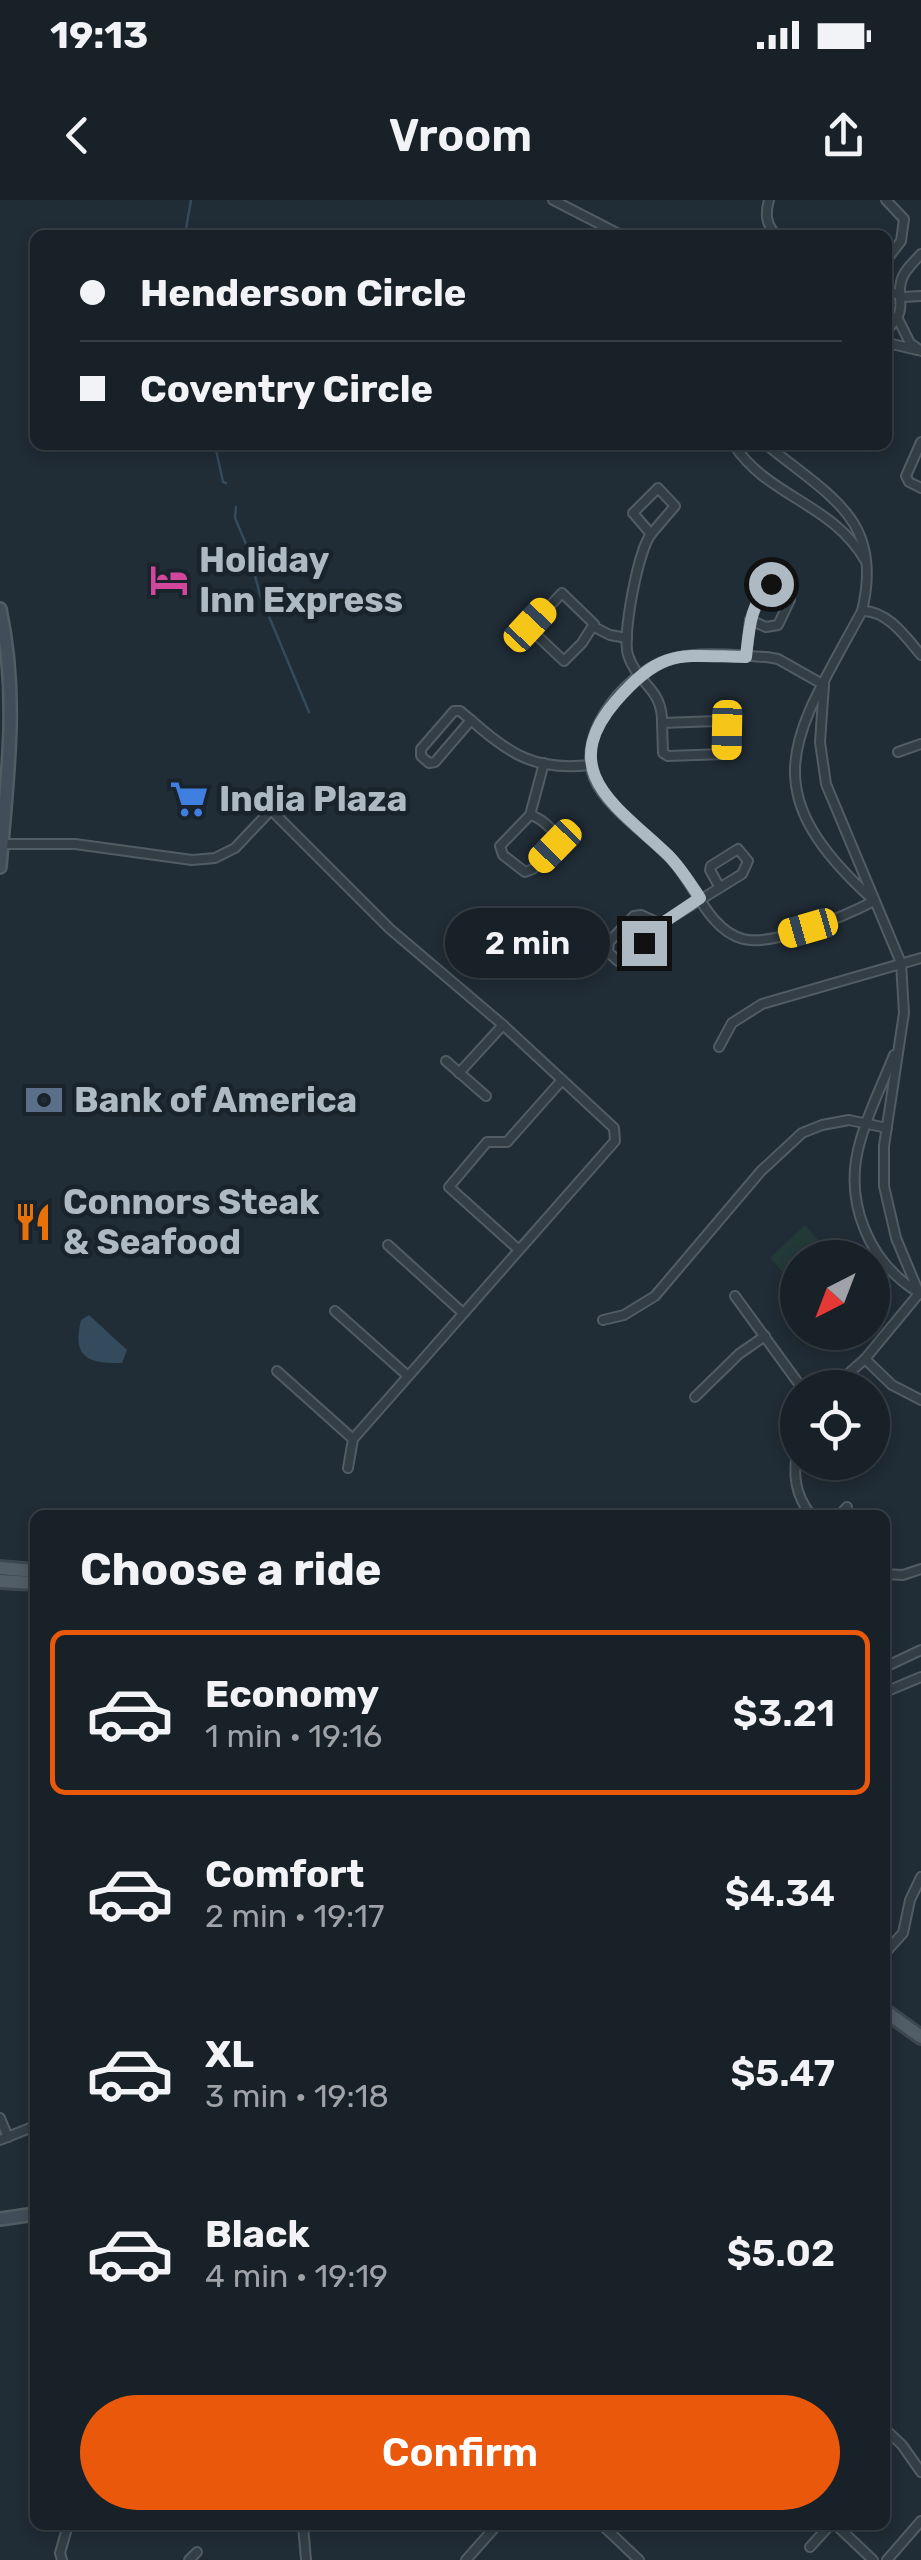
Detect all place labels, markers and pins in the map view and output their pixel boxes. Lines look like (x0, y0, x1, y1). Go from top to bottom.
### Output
place label: Holiday Inn Express (199, 539, 403, 621)
hotel icon: Holiday Inn Express (148, 559, 190, 601)
supermarket icon: India Plaza (168, 778, 210, 820)
place label: India Plaza (219, 778, 407, 820)
bank icon: Bank of America (23, 1079, 65, 1121)
place label: Bank of America (74, 1079, 357, 1121)
place label: Connors Steak & Seafood (63, 1181, 320, 1263)
restaurant icon: Connors Steak & Seafood (12, 1201, 54, 1243)

